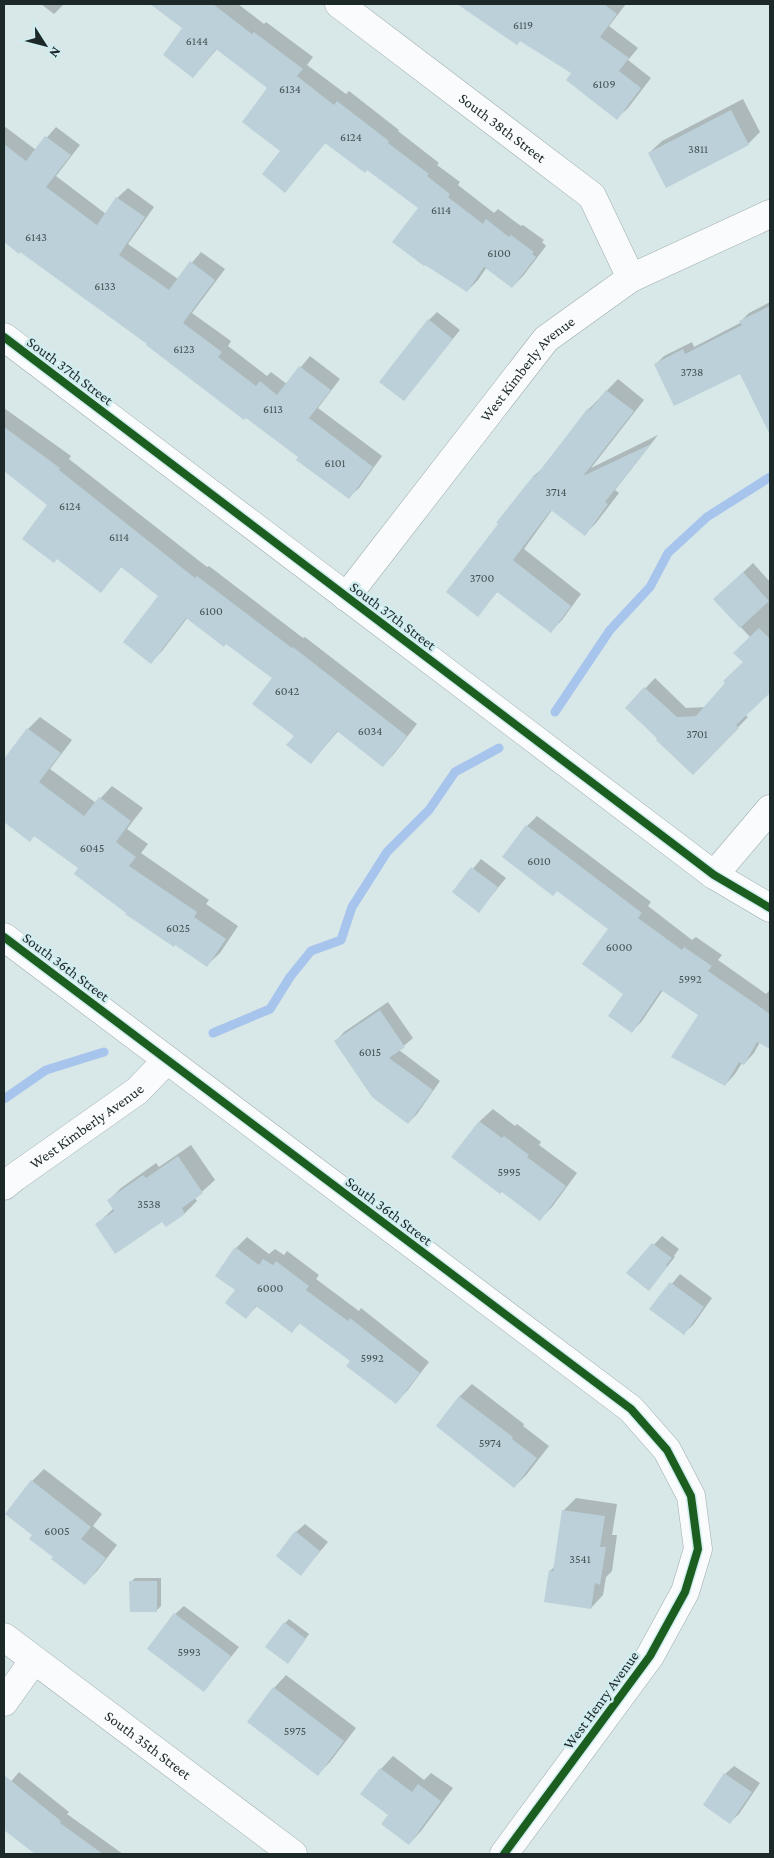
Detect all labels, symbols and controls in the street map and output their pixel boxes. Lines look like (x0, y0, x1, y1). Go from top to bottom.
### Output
house number: 6119 (513, 18, 533, 32)
north arrow (20, 20, 70, 70)
house number: 6144 (186, 34, 208, 48)
text: N (46, 44, 65, 62)
house number: 6109 (593, 77, 615, 91)
house number: 6134 (279, 82, 301, 96)
street label: South 38th Street (456, 90, 550, 166)
house number: 6124 (340, 130, 362, 144)
house number: 3811 (688, 142, 708, 156)
house number: 6114 (431, 203, 451, 217)
house number: 6143 (25, 230, 47, 244)
house number: 6100 (487, 246, 511, 260)
house number: 6133 (94, 279, 116, 293)
street label: West Kimberly Avenue (477, 313, 578, 425)
street label: South 37th Street (24, 334, 117, 409)
house number: 6123 (173, 342, 195, 356)
house number: 3738 (680, 365, 704, 379)
house number: 6113 (263, 402, 283, 416)
house number: 6101 (325, 456, 345, 470)
house number: 3714 (545, 485, 567, 499)
house number: 6124 (59, 499, 81, 513)
house number: 6114 (109, 530, 129, 544)
house number: 3700 (470, 571, 494, 585)
street label: South 37th Street (347, 579, 440, 654)
house number: 6100 (199, 604, 223, 618)
house number: 6042 (275, 684, 300, 698)
house number: 6034 (358, 724, 382, 738)
house number: 3701 (686, 727, 708, 741)
house number: 6045 (80, 841, 104, 855)
house number: 6010 (527, 854, 551, 868)
house number: 6025 (166, 921, 190, 935)
street label: South 36th Street (20, 929, 113, 1005)
house number: 6000 (606, 940, 632, 954)
house number: 5992 (678, 972, 702, 986)
house number: 6015 (359, 1045, 381, 1059)
street label: West Kimberly Avenue (27, 1081, 147, 1172)
house number: 5995 (497, 1165, 521, 1179)
street label: South 36th Street (343, 1173, 436, 1249)
house number: 3538 (137, 1197, 161, 1211)
house number: 6000 (257, 1281, 283, 1295)
house number: 5992 (360, 1351, 384, 1365)
house number: 5974 (479, 1436, 501, 1450)
house number: 6005 (44, 1524, 70, 1538)
house number: 3541 (569, 1552, 591, 1566)
house number: 5993 (177, 1645, 201, 1659)
street label: West Henry Avenue (560, 1648, 643, 1753)
street label: South 35th Street (102, 1708, 195, 1783)
house number: 5975 (284, 1724, 306, 1738)

